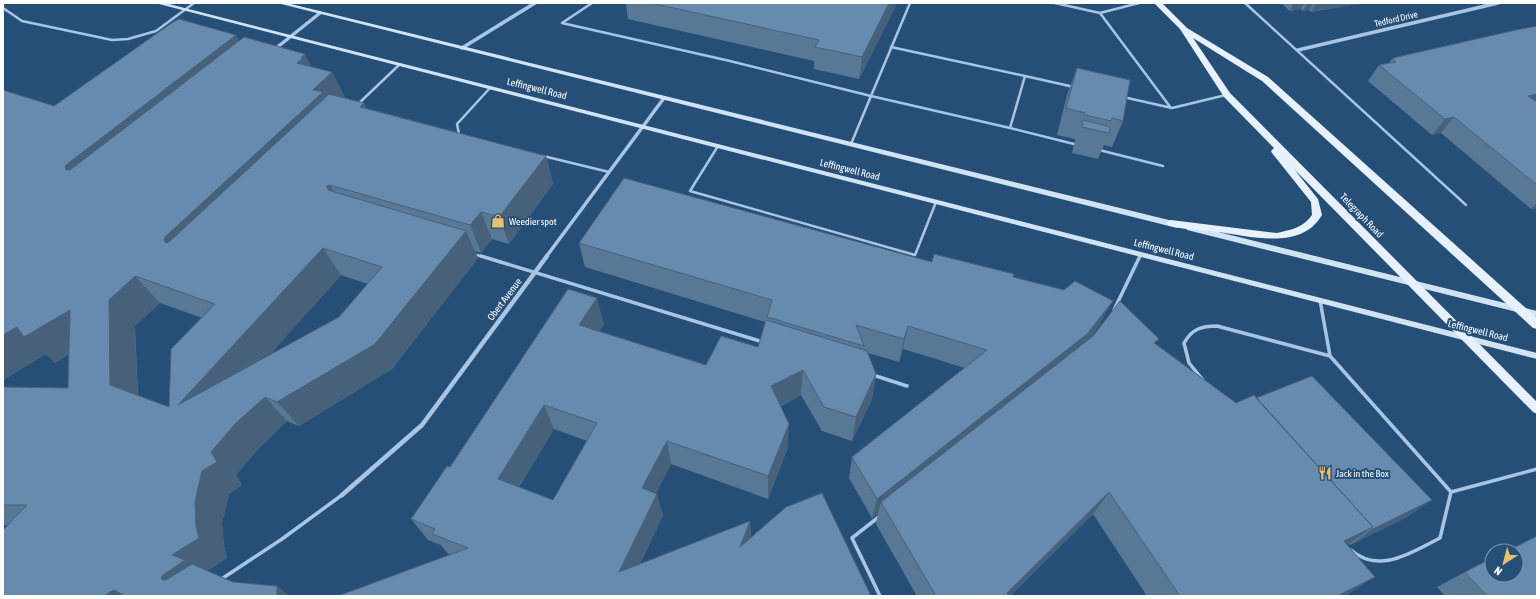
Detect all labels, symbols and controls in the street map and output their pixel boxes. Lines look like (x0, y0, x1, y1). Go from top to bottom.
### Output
street label: Tedford Drive (1373, 9, 1419, 29)
street label: Leffingwell Road (506, 76, 568, 101)
street label: Leffingwell Road (819, 157, 881, 182)
street label: Telegraph Road (1338, 191, 1386, 240)
shop icon: Weedier spot (490, 213, 506, 229)
place label: Weedier spot (509, 216, 557, 227)
street label: Leffingwell Road (1133, 237, 1195, 262)
street label: Obert Avenue (485, 276, 524, 323)
street label: Leffingwell Road (1447, 318, 1509, 343)
restaurant icon: Jack in the Box (1317, 465, 1333, 481)
place label: Jack in the Box (1336, 468, 1389, 479)
north arrow (1484, 543, 1524, 583)
text: N (1492, 564, 1504, 578)

